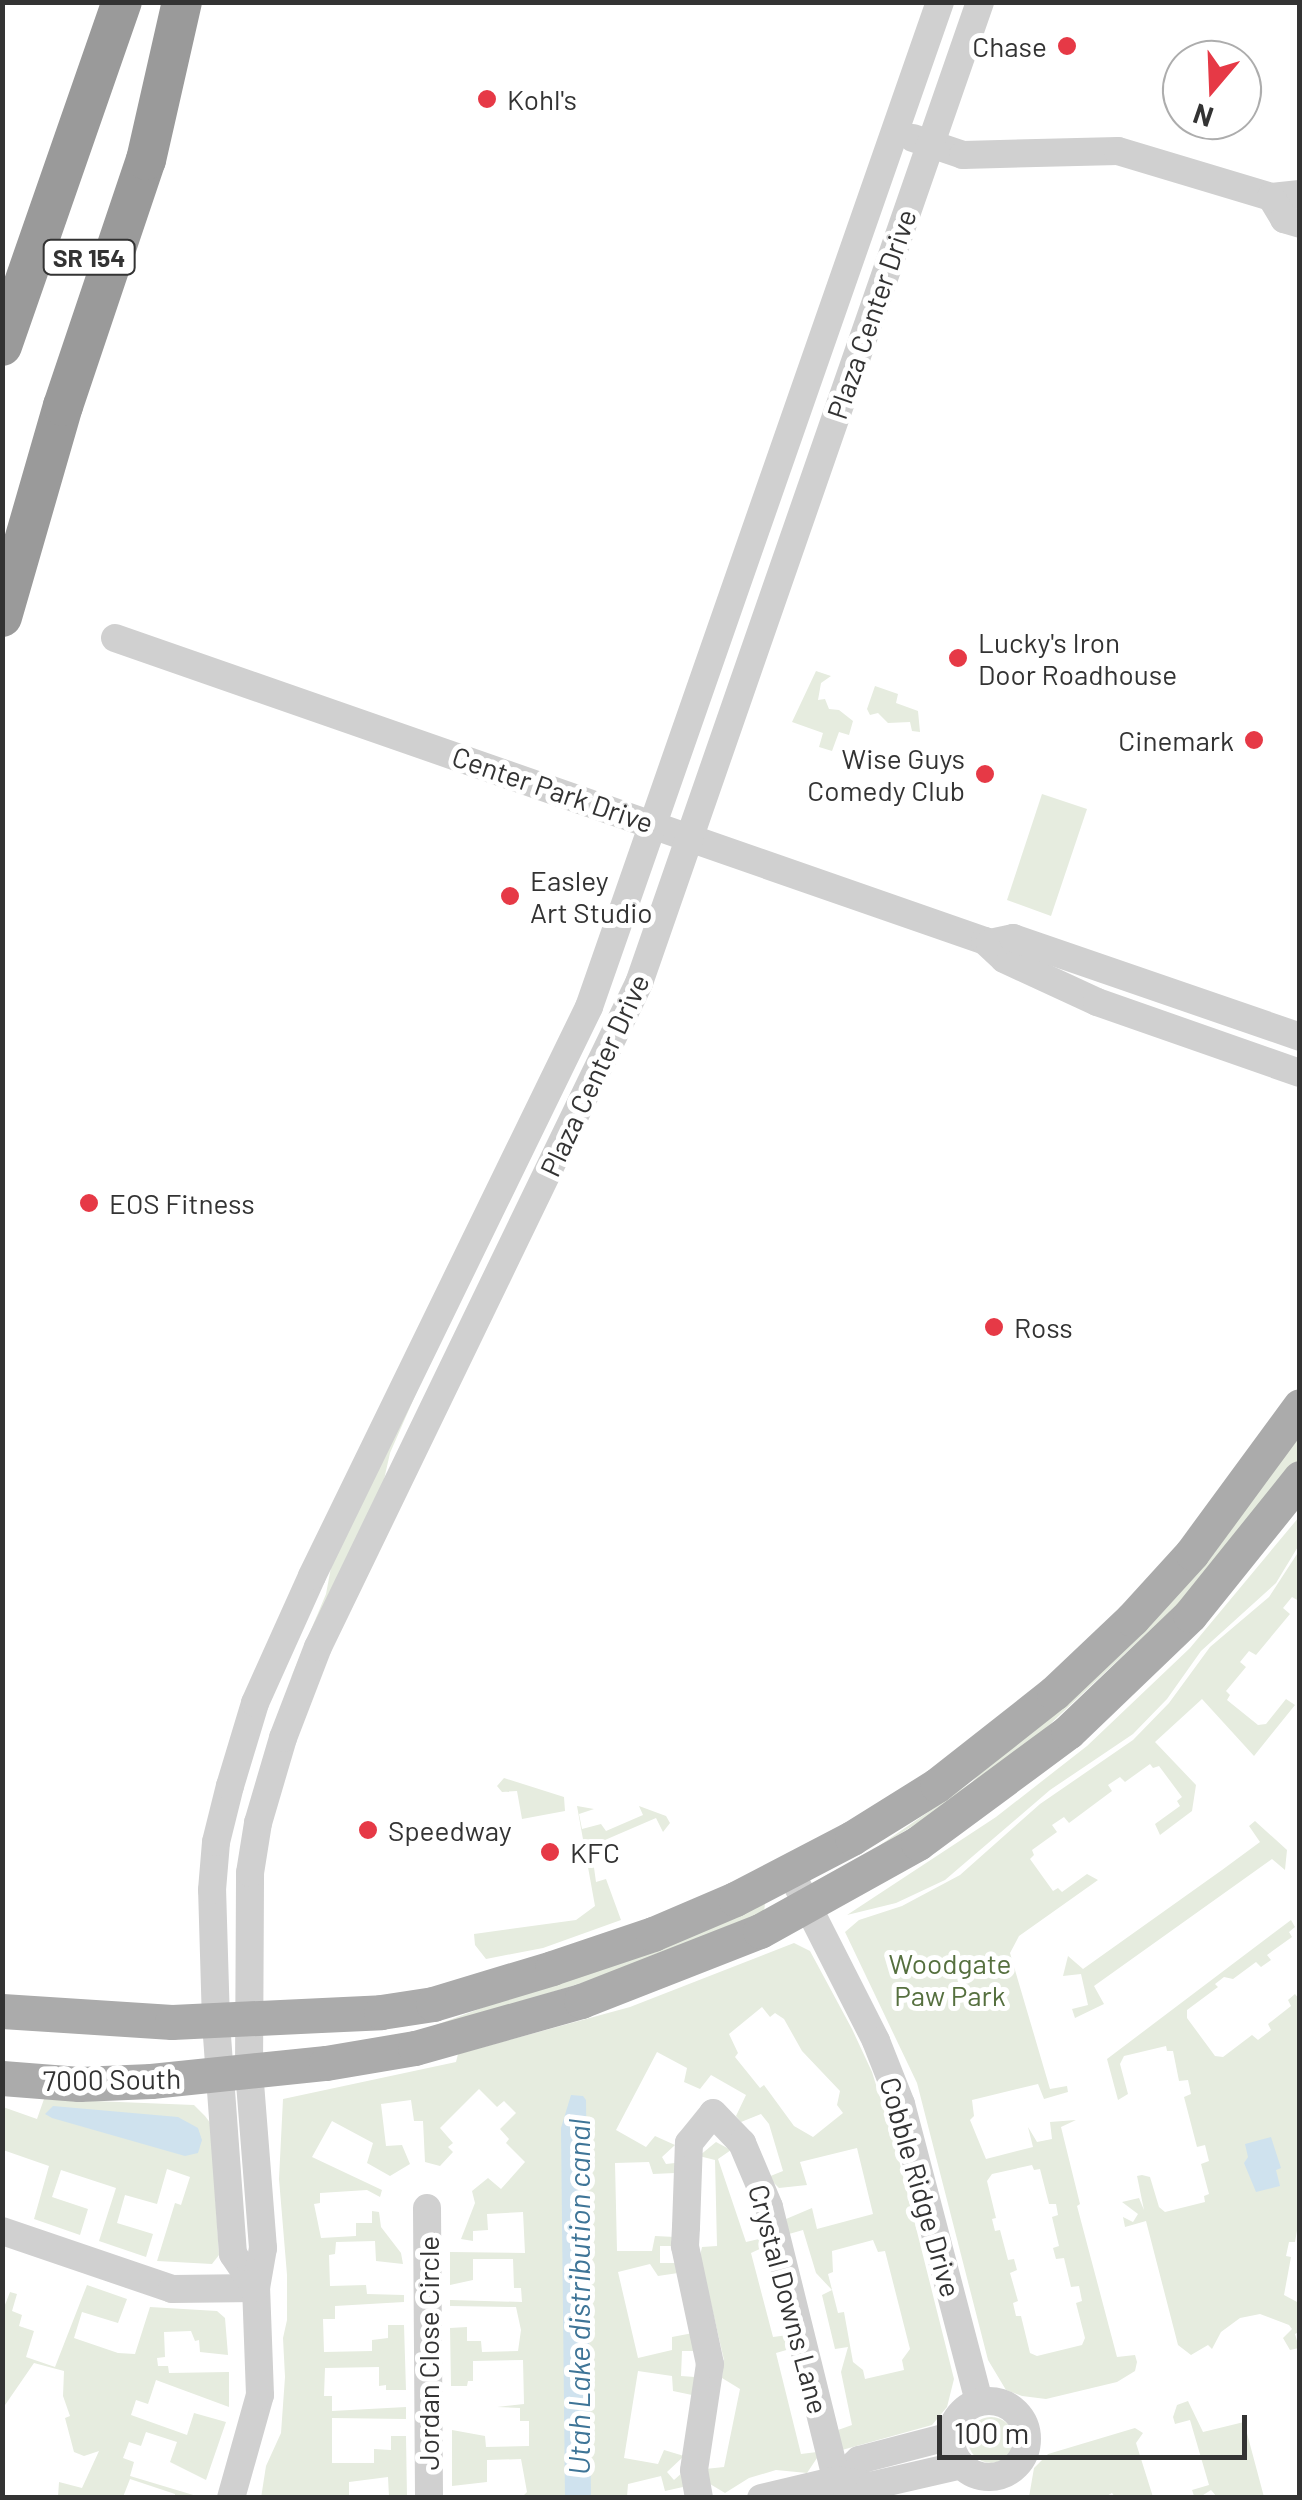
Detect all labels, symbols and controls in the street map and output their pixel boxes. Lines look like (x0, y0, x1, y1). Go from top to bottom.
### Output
place label: Chase (972, 29, 1047, 63)
marker: Chase (1056, 35, 1078, 57)
north arrow (1162, 40, 1262, 140)
place label: Kohl's (507, 82, 577, 116)
marker: Kohl's (476, 88, 498, 110)
text: N (1189, 97, 1217, 136)
street label: Plaza Center Drive (819, 205, 923, 423)
road number: SR 154 (42, 237, 136, 277)
place label: Lucky's Iron Door Roadhouse (978, 625, 1177, 691)
marker: Lucky's Iron Door Roadhouse (947, 647, 969, 669)
place label: Cinemark (1118, 723, 1234, 757)
marker: Cinemark (1243, 729, 1265, 751)
street label: Center Park Drive (448, 739, 658, 839)
place label: Wise Guys Comedy Club (807, 741, 965, 807)
marker: Wise Guys Comedy Club (974, 763, 996, 785)
place label: Easley Art Studio (530, 863, 653, 929)
marker: Easley Art Studio (499, 885, 521, 907)
street label: Plaza Center Drive (532, 968, 656, 1182)
place label: EOS Fitness (109, 1186, 255, 1220)
marker: EOS Fitness (78, 1192, 100, 1214)
place label: Ross (1014, 1310, 1073, 1344)
marker: Ross (983, 1316, 1005, 1338)
place label: Speedway (388, 1813, 512, 1847)
marker: Speedway (357, 1819, 379, 1841)
place label: KFC (570, 1835, 620, 1869)
marker: KFC (539, 1841, 561, 1863)
park label: Woodgate Paw Park (889, 1946, 1011, 2012)
street label: 7000 South (43, 2061, 181, 2097)
street label: Cobble Ridge Drive (874, 2073, 968, 2301)
water label: Utah Lake distribution canal (560, 2119, 596, 2475)
street label: Crystal Downs Lane (742, 2180, 836, 2418)
street label: Jordan Close Circle (411, 2236, 445, 2470)
scale bar (942, 2395, 1252, 2457)
text: 100 m (954, 2414, 1029, 2450)

